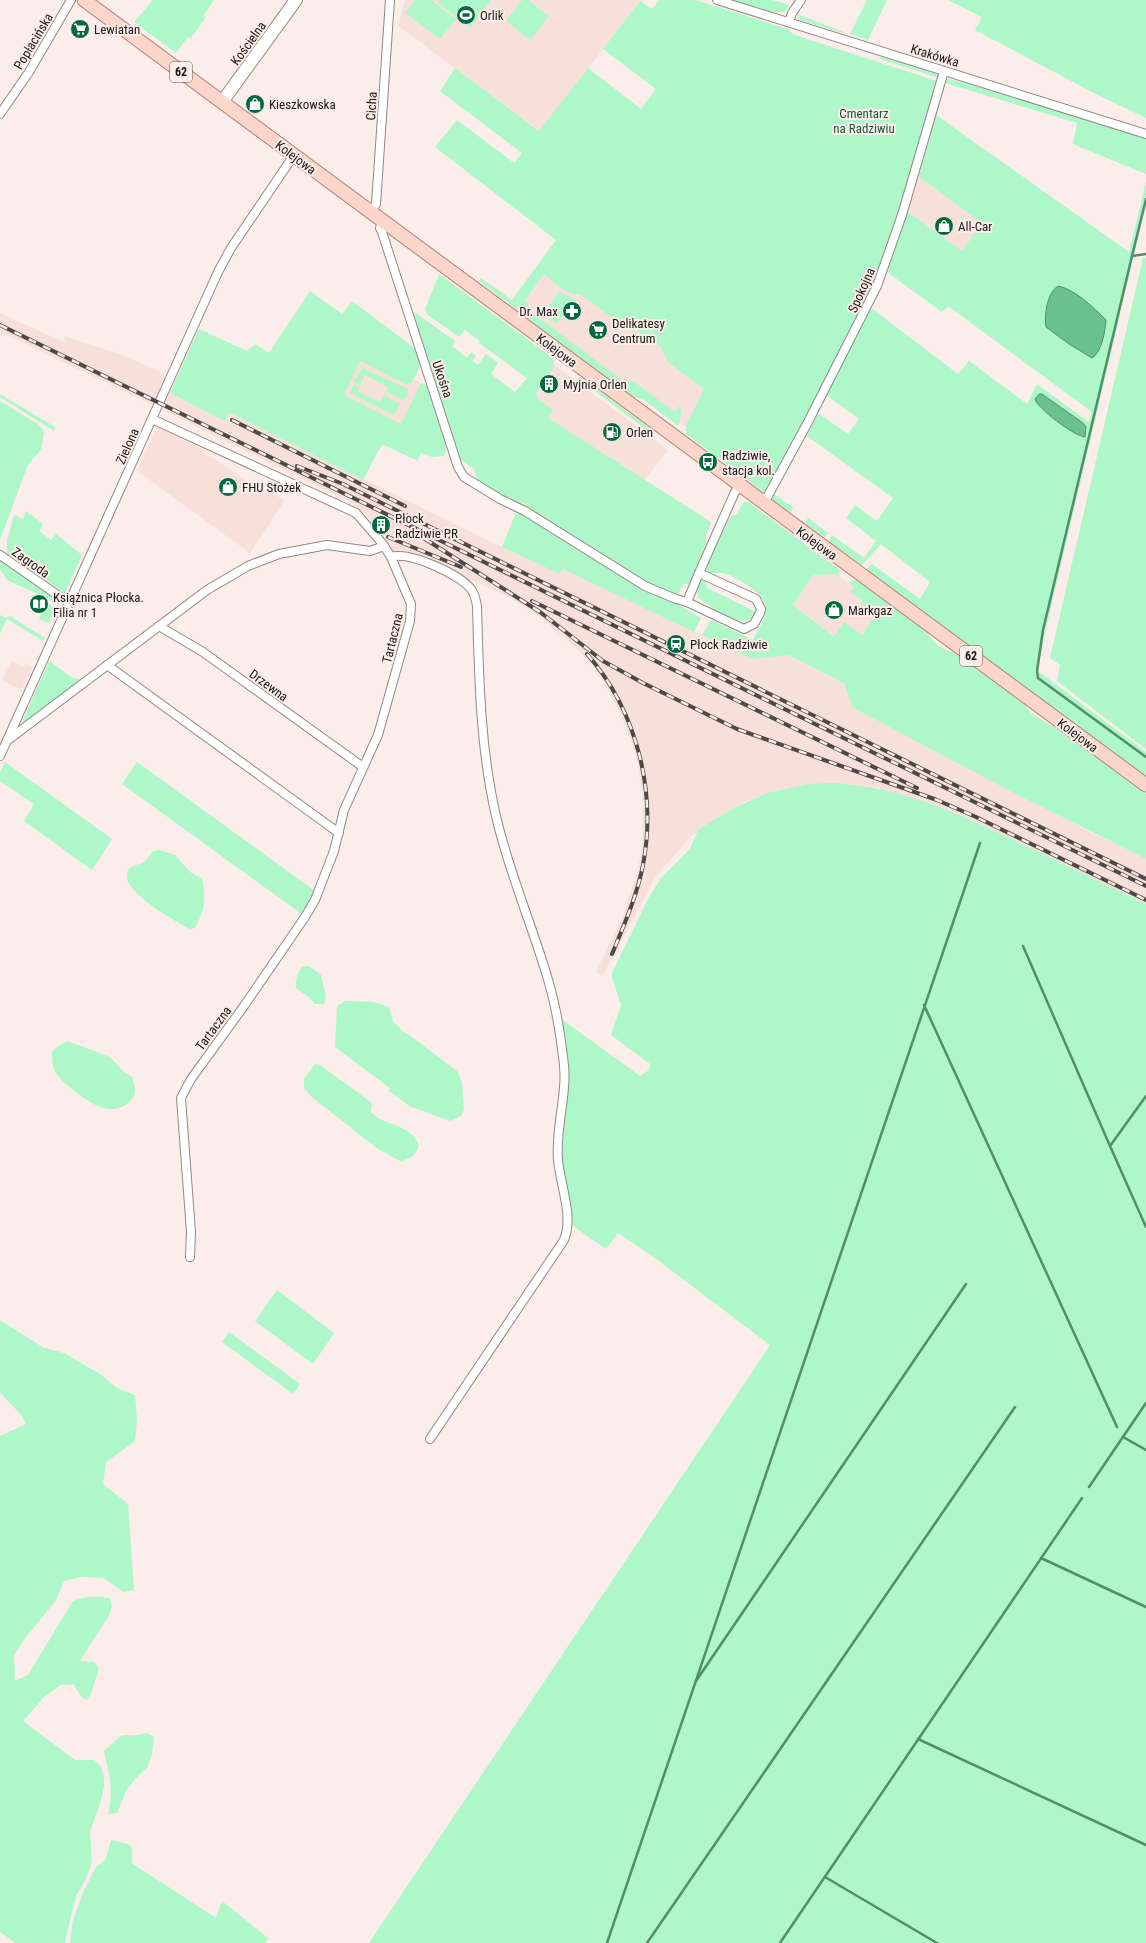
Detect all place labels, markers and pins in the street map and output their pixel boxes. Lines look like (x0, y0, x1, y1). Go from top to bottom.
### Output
sports icon: Orlik (455, 4, 477, 26)
place label: Orlik (480, 8, 504, 23)
supermarket icon: Lewiatan (69, 18, 91, 40)
place label: Lewiatan (94, 22, 140, 37)
shop icon: Kieszkowska (244, 93, 266, 115)
place label: Kieszkowska (269, 97, 336, 112)
shop icon: All-Car (933, 215, 955, 237)
place label: All-Car (958, 219, 992, 234)
pharmacy icon: Dr. Max (561, 300, 583, 322)
place label: Dr. Max (519, 304, 558, 319)
place label: Delikatesy Centrum (612, 316, 665, 346)
supermarket icon: Delikatesy Centrum (587, 319, 609, 341)
building icon: Myjnia Orlen (538, 373, 560, 395)
place label: Myjnia Orlen (563, 377, 627, 392)
fuel station icon: Orlen (601, 421, 623, 443)
place label: Orlen (626, 425, 653, 440)
place label: Radziwie, stacja kol. (722, 448, 775, 478)
bus stop icon: Radziwie, stacja kol. (697, 451, 719, 473)
shop icon: FHU Stożek (217, 476, 239, 498)
place label: FHU Stożek (242, 480, 301, 495)
place label: Płock Radziwie PR (395, 511, 458, 541)
building icon: Płock Radziwie PR (370, 514, 392, 536)
place label: Książnica Płocka. Filia nr 1 (53, 590, 144, 620)
library icon: Książnica Płocka. Filia nr 1 (28, 593, 50, 615)
shop icon: Markgaz (823, 599, 845, 621)
place label: Markgaz (848, 603, 892, 618)
station icon: Płock Radziwie (665, 633, 687, 655)
place label: Płock Radziwie (690, 637, 768, 652)

